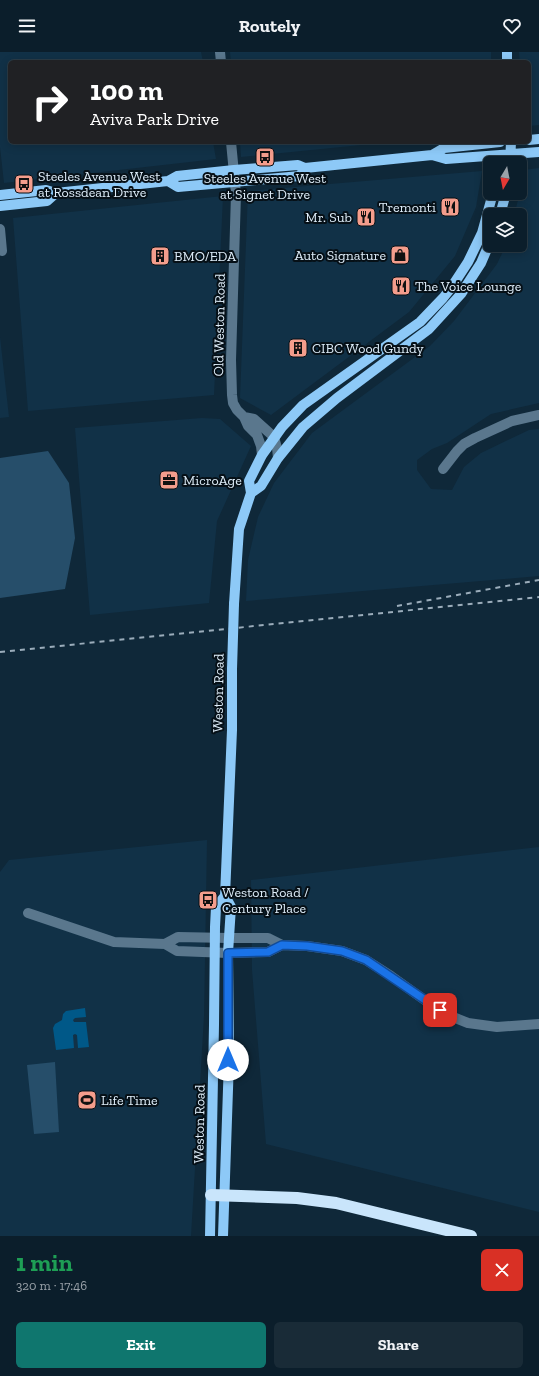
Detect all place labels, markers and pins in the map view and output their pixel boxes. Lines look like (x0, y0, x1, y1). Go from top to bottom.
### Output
bus stop icon: Steeles Avenue West at Signet Drive (254, 146, 276, 168)
place label: Steeles Avenue West at Rossdean Drive (38, 168, 161, 201)
place label: Steeles Avenue West at Signet Drive (204, 170, 327, 203)
bus stop icon: Steeles Avenue West at Rossdean Drive (13, 173, 35, 195)
restaurant icon: Tremonti (439, 196, 461, 218)
place label: Tremonti (379, 199, 436, 216)
restaurant icon: Mr. Sub (355, 206, 377, 228)
place label: Mr. Sub (305, 209, 352, 226)
shop icon: Auto Signature (389, 244, 411, 266)
building icon: BMO/EDA (149, 245, 171, 267)
place label: Auto Signature (294, 247, 386, 264)
place label: BMO/EDA (174, 248, 237, 265)
restaurant icon: The Voice Lounge (390, 275, 412, 297)
place label: The Voice Lounge (415, 278, 522, 295)
building icon: CIBC Wood Gundy (287, 337, 309, 359)
place label: CIBC Wood Gundy (312, 340, 425, 357)
office icon: MicroAge (158, 469, 180, 491)
place label: MicroAge (183, 472, 242, 489)
place label: Weston Road / Century Place (222, 884, 309, 917)
bus stop icon: Weston Road / Century Place (197, 889, 219, 911)
pin (423, 993, 457, 1027)
sports icon: Life Time (76, 1089, 98, 1111)
place label: Life Time (101, 1092, 158, 1109)

